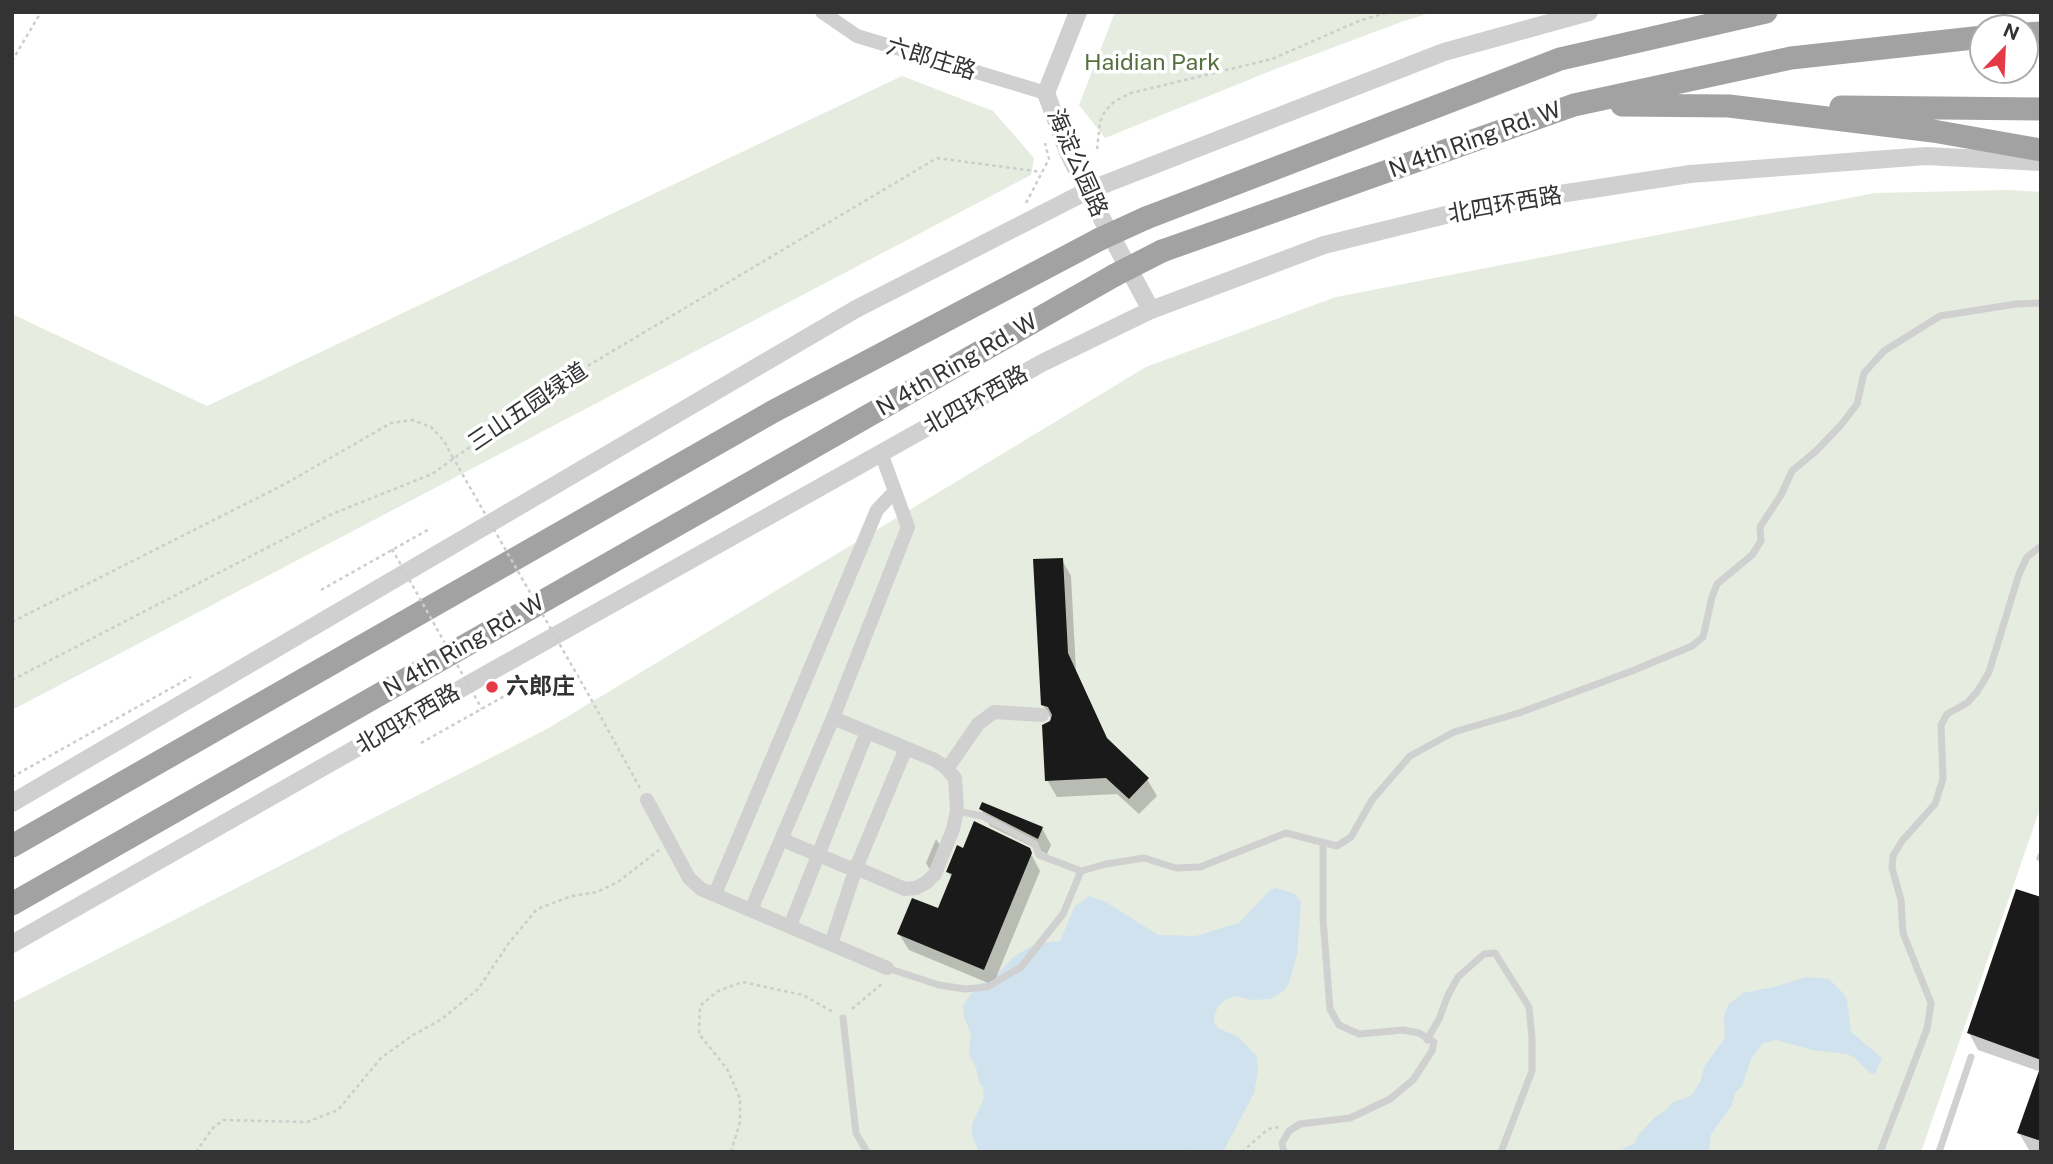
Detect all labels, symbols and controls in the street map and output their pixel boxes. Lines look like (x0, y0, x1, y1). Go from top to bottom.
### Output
north arrow (1969, 14, 2039, 84)
text: N (2000, 18, 2023, 45)
street label: 六郎庄路 (883, 32, 979, 86)
park label: Haidian Park (1084, 49, 1220, 77)
street label: N 4th Ring Rd. W (1385, 96, 1565, 184)
street label: 海淀公园路 (1041, 105, 1113, 221)
street label: 北四环西路 (1446, 181, 1564, 229)
street label: N 4th Ring Rd. W (872, 308, 1042, 422)
street label: 三山五园绿道 (463, 357, 593, 457)
street label: 北四环西路 (919, 360, 1033, 440)
street label: N 4th Ring Rd. W (379, 589, 549, 703)
place label: 六郎庄 (506, 673, 575, 701)
street label: 北四环西路 (351, 678, 465, 760)
marker: 六郎庄 (484, 679, 500, 695)

